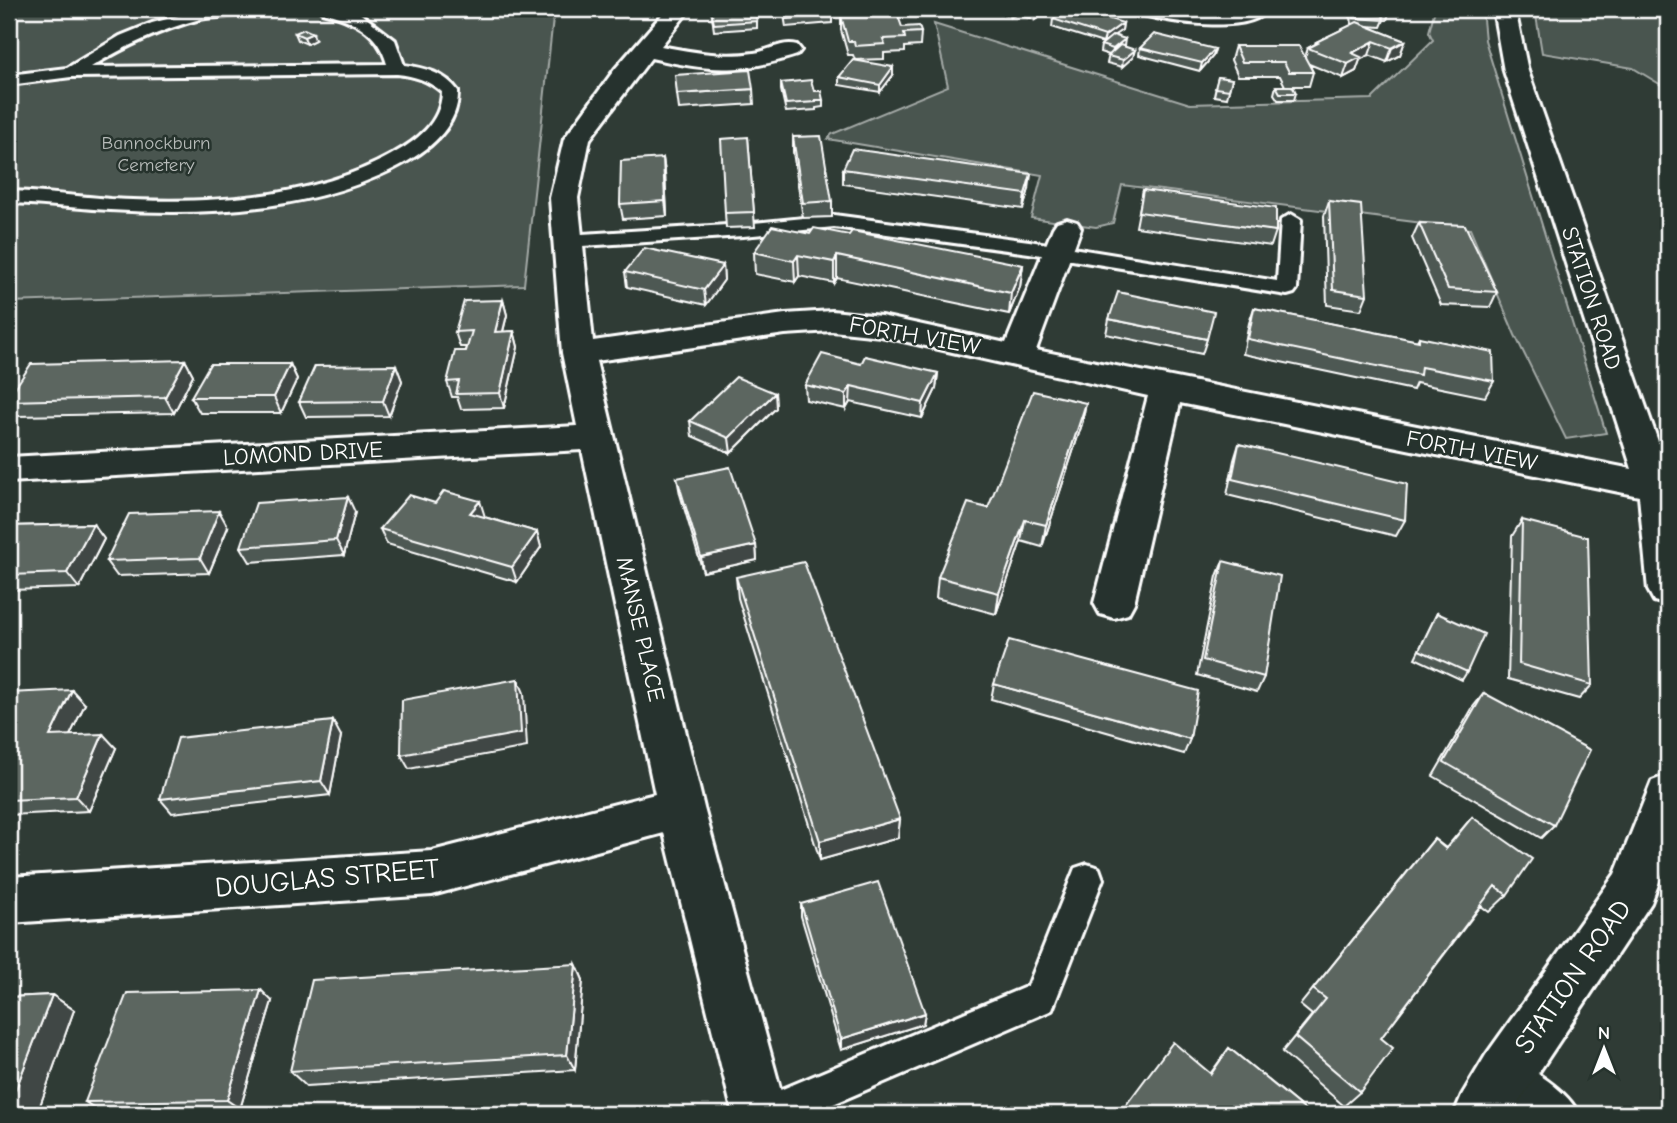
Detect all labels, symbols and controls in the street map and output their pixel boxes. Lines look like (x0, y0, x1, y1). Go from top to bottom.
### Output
park label: Bannockburn Cemetery (102, 132, 210, 176)
street label: STATION ROAD (1556, 223, 1627, 373)
street label: FORTH VIEW (847, 311, 983, 360)
street label: FORTH VIEW (1404, 425, 1540, 476)
street label: LOMOND DRIVE (222, 436, 384, 471)
street label: MANSE PLACE (611, 554, 670, 704)
street label: DOUGLAS STREET (214, 852, 441, 904)
street label: STATION ROAD (1506, 892, 1638, 1060)
north arrow (1568, 1014, 1638, 1084)

